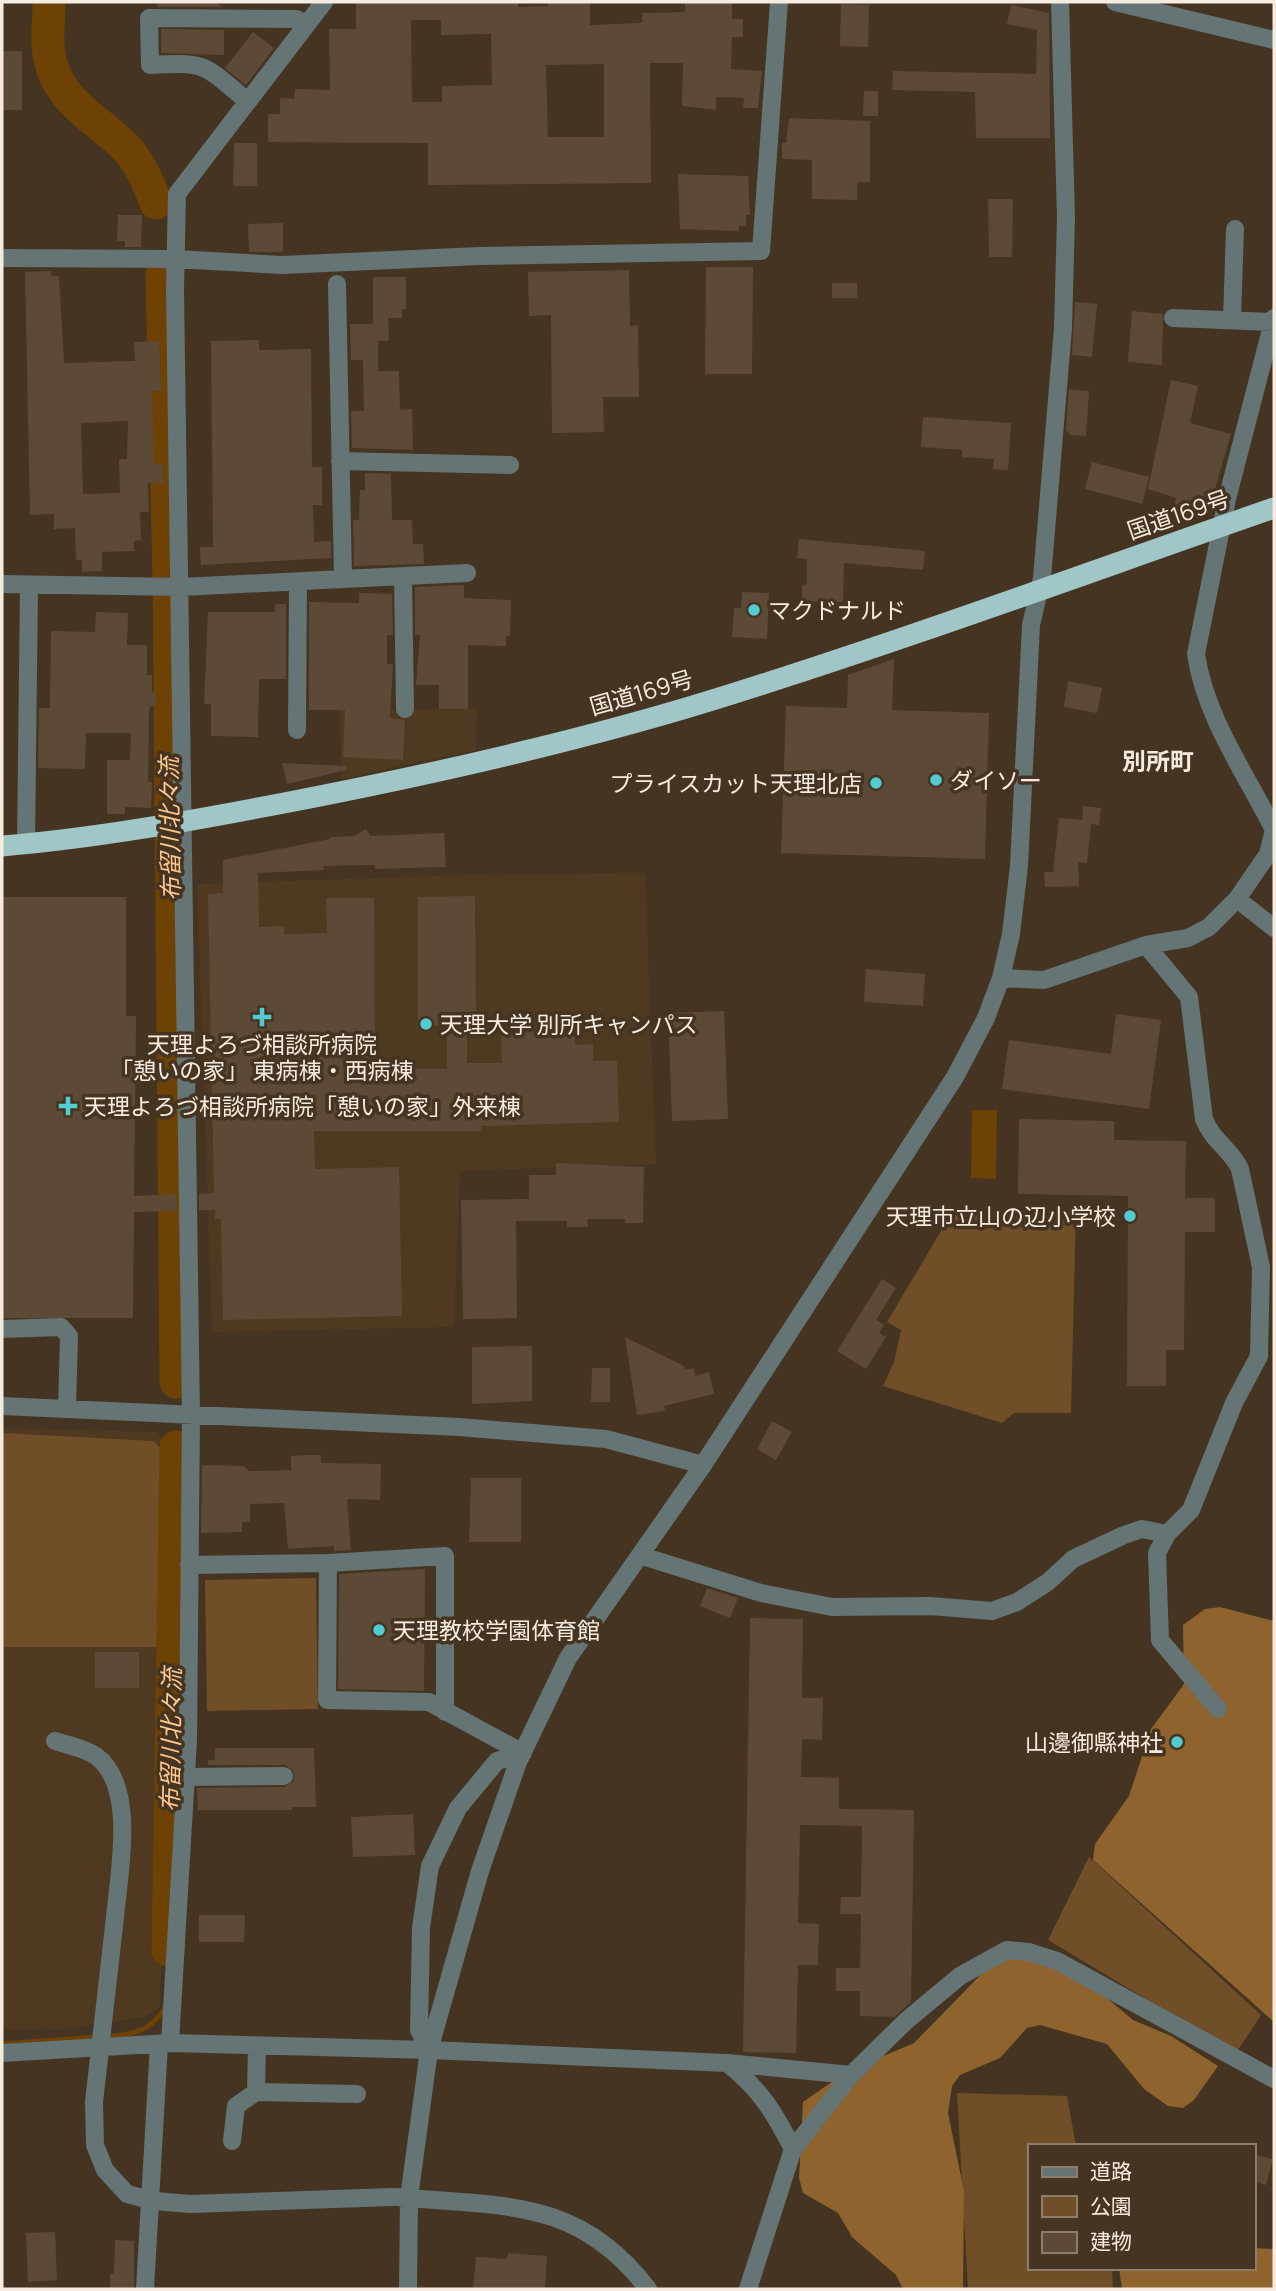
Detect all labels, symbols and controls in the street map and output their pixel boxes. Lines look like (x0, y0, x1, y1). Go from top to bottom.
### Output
street label: 国道169号 (1123, 482, 1233, 546)
place label: マクドナルド (768, 594, 906, 626)
marker: マクドナルド (746, 602, 762, 618)
street label: 国道169号 (586, 662, 696, 722)
district label: 別所町 (1122, 744, 1194, 777)
water label: 布留川北々流 (151, 753, 187, 901)
place label: ダイソー (950, 764, 1042, 796)
place label: プライスカット天理北店 (610, 767, 862, 799)
marker: ダイソー (928, 772, 944, 788)
marker: プライスカット天理北店 (868, 775, 884, 791)
marker: 天理よろづ相談所病院 「憩いの家」 東病棟・西病棟 (252, 1007, 272, 1027)
place label: 天理大学 別所キャンパス (440, 1008, 698, 1040)
marker: 天理大学 別所キャンパス (418, 1016, 434, 1032)
place label: 天理よろづ相談所病院 「憩いの家」 東病棟・西病棟 (110, 1028, 414, 1086)
place label: 天理よろづ相談所病院「憩いの家」外来棟 (84, 1090, 521, 1122)
marker: 天理よろづ相談所病院「憩いの家」外来棟 (58, 1096, 78, 1116)
place label: 天理市立山の辺小学校 (886, 1200, 1116, 1232)
marker: 天理市立山の辺小学校 (1122, 1208, 1138, 1224)
place label: 天理教校学園体育館 (393, 1614, 600, 1646)
marker: 天理教校学園体育館 (371, 1622, 387, 1638)
water label: 布留川北々流 (152, 1664, 188, 1812)
place label: 山邊御縣神社 (1025, 1726, 1163, 1758)
marker: 山邊御縣神社 (1169, 1734, 1185, 1750)
legend (1028, 2144, 1255, 2270)
text: 道路 (1090, 2157, 1132, 2185)
text: 公園 (1090, 2192, 1132, 2220)
text: 建物 (1090, 2227, 1132, 2255)

